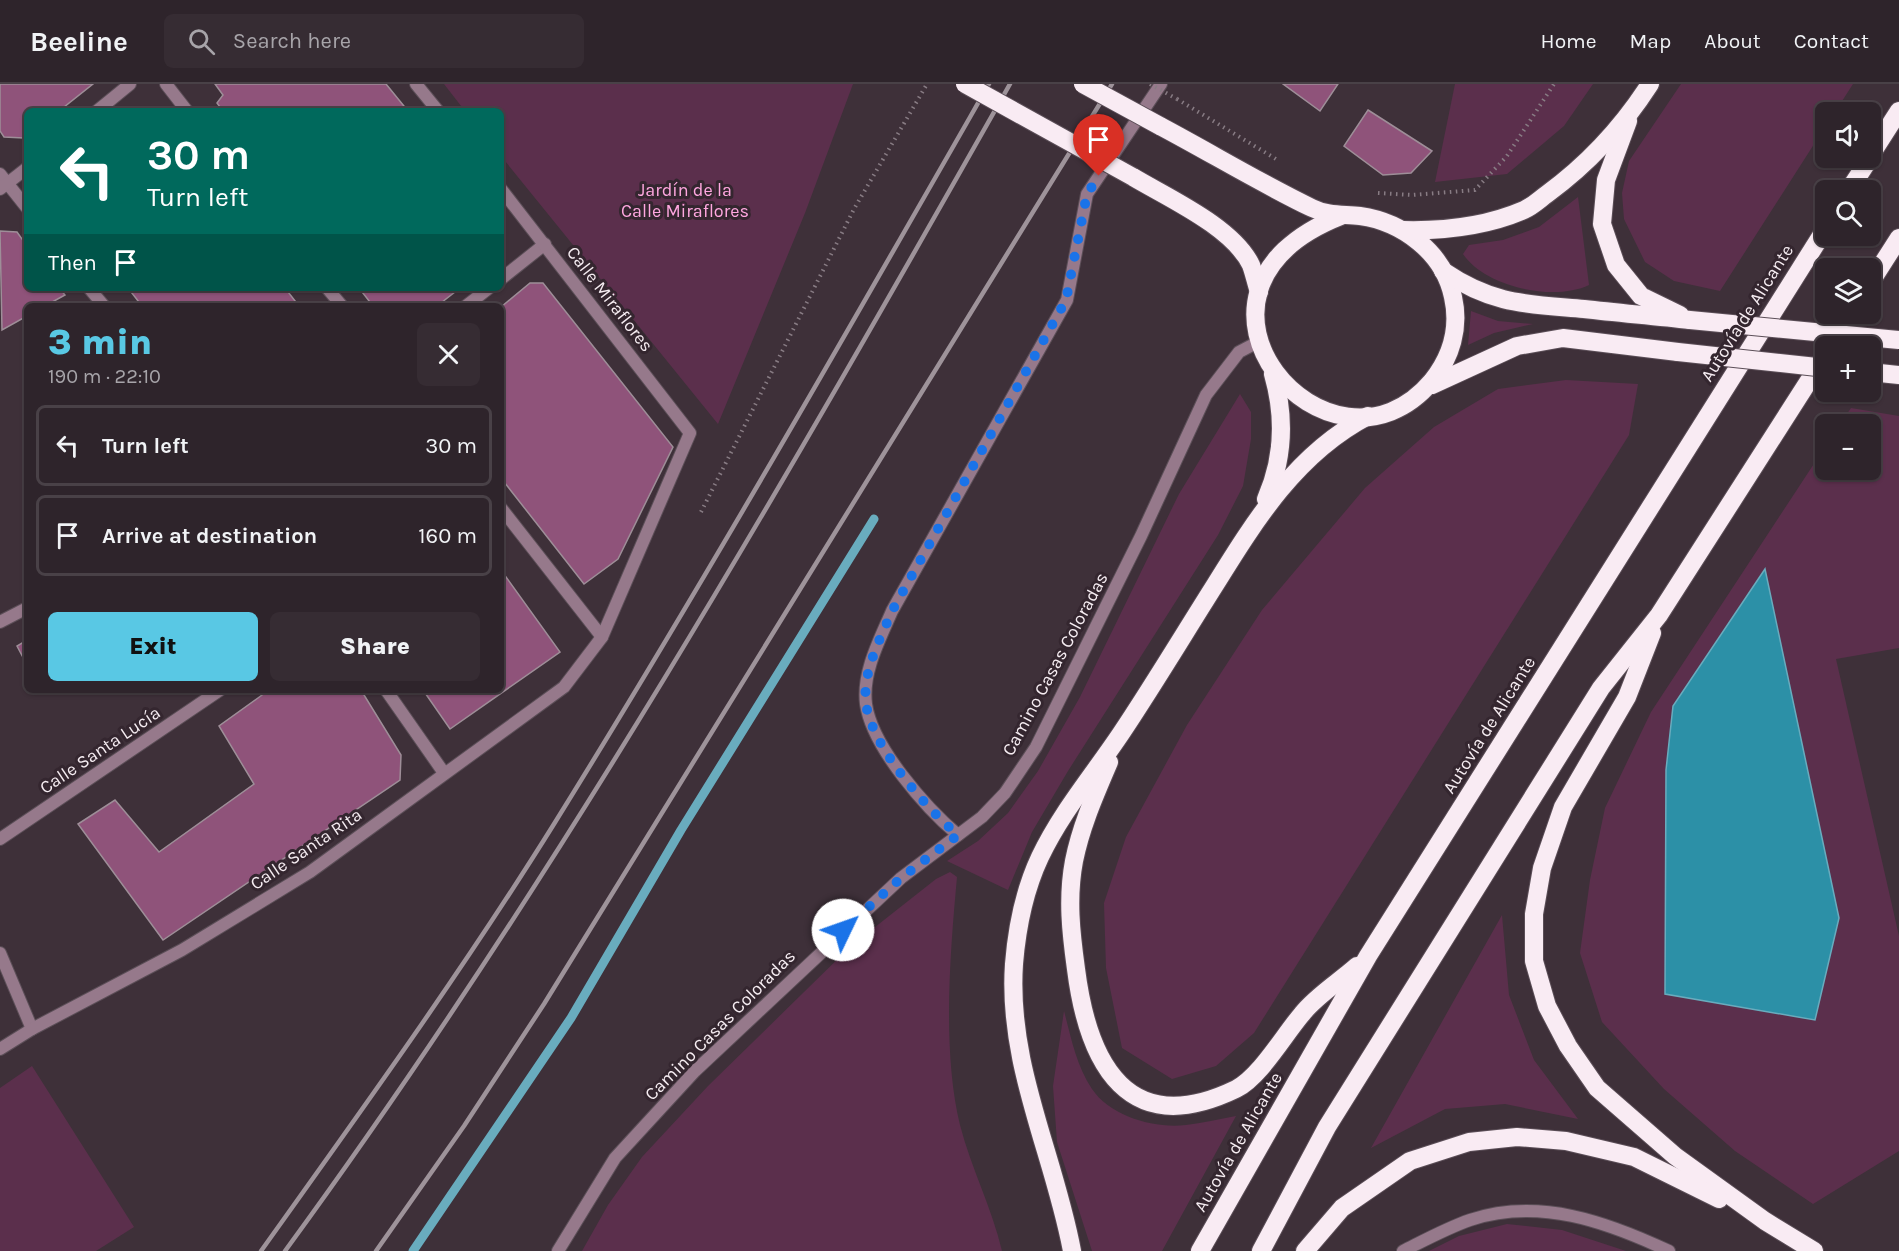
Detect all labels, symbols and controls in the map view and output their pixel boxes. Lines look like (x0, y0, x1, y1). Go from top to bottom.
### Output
search box (164, 14, 584, 68)
text: Beeline (30, 25, 128, 58)
icon: search (185, 25, 218, 58)
text: Search here (233, 28, 351, 54)
text: Home (1541, 29, 1597, 53)
text: Map (1630, 29, 1671, 53)
text: About (1704, 29, 1761, 53)
text: Contact (1794, 29, 1869, 53)
map controls (1815, 102, 1881, 480)
button: sound (1815, 102, 1881, 168)
pin (1073, 114, 1124, 176)
icon: arrive (1082, 123, 1115, 156)
text: 30 m (147, 130, 250, 180)
icon: left (48, 132, 126, 210)
park label: Jardín de la Calle Miraflores (621, 179, 749, 222)
button: search (1815, 180, 1881, 246)
text: Turn left (147, 181, 248, 213)
street label: Autovía de Alicante (1696, 240, 1798, 386)
street label: Calle Miraflores (562, 242, 658, 356)
icon: arrive (109, 246, 142, 279)
text: Then (48, 250, 97, 276)
button: layers (1815, 258, 1881, 324)
text: 3 min (48, 321, 152, 363)
button: close (417, 323, 480, 386)
button: + (1815, 336, 1881, 402)
text: 190 m · 22:10 (48, 365, 161, 388)
button: − (1815, 414, 1881, 480)
icon: left (51, 429, 84, 462)
text: Turn left (102, 433, 189, 459)
text: 30 m (425, 433, 477, 459)
icon: arrive (51, 519, 84, 552)
text: Arrive at destination (102, 523, 317, 549)
text: 160 m (418, 523, 477, 549)
street label: Camino Casas Coloradas (997, 569, 1113, 759)
button: Exit (48, 612, 258, 681)
button: Share (270, 612, 480, 681)
street label: Autovía de Alicante (1438, 652, 1540, 798)
street label: Calle Santa Lucía (35, 701, 165, 799)
street label: Calle Santa Rita (246, 803, 366, 895)
position arrow (811, 898, 875, 962)
street label: Camino Casas Coloradas (640, 945, 800, 1105)
street label: Autovía de Alicante (1189, 1068, 1287, 1216)

